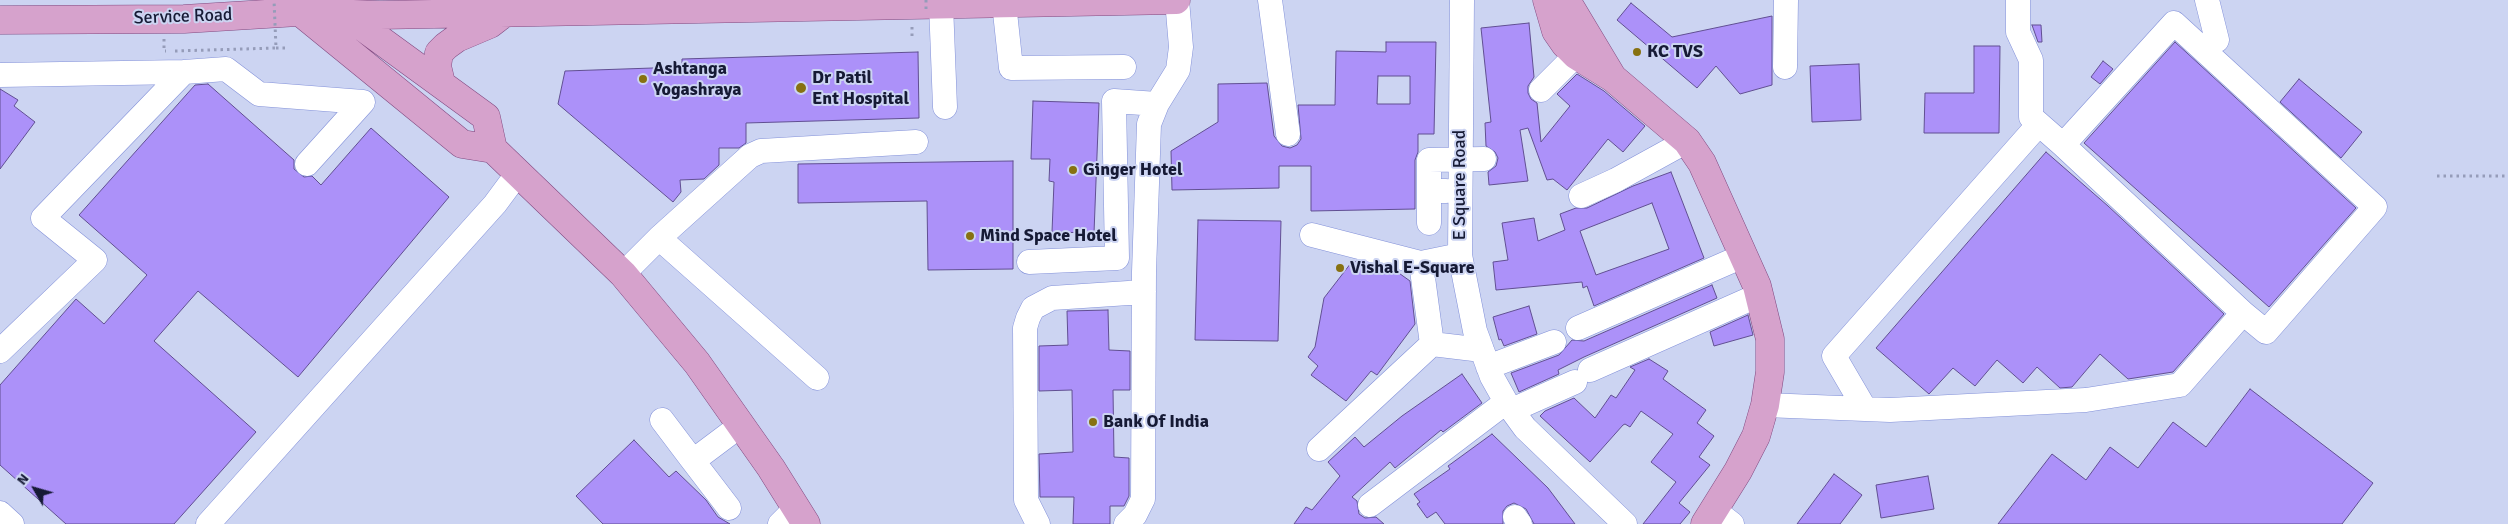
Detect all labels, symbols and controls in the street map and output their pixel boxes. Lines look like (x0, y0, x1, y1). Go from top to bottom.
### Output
street label: Service Road (133, 4, 233, 30)
place label: KC TVS (1647, 41, 1703, 63)
marker: KC TVS (1631, 46, 1643, 58)
place label: Ashtanga Yogashraya (653, 58, 741, 100)
place label: Dr Patil Ent Hospital (812, 67, 909, 110)
marker: Ashtanga Yogashraya (637, 73, 649, 85)
marker: Dr Patil Ent Hospital (794, 81, 808, 95)
street label: E Square Road (1449, 130, 1471, 240)
place label: Ginger Hotel (1083, 159, 1183, 181)
marker: Ginger Hotel (1067, 164, 1079, 176)
place label: Mind Space Hotel (980, 225, 1117, 247)
marker: Mind Space Hotel (964, 230, 976, 242)
place label: Vishal E-Square (1350, 257, 1475, 279)
marker: Vishal E-Square (1334, 262, 1346, 274)
place label: Bank Of India (1103, 411, 1209, 433)
marker: Bank Of India (1087, 416, 1099, 428)
north arrow (10, 464, 60, 514)
text: N (13, 470, 32, 489)

